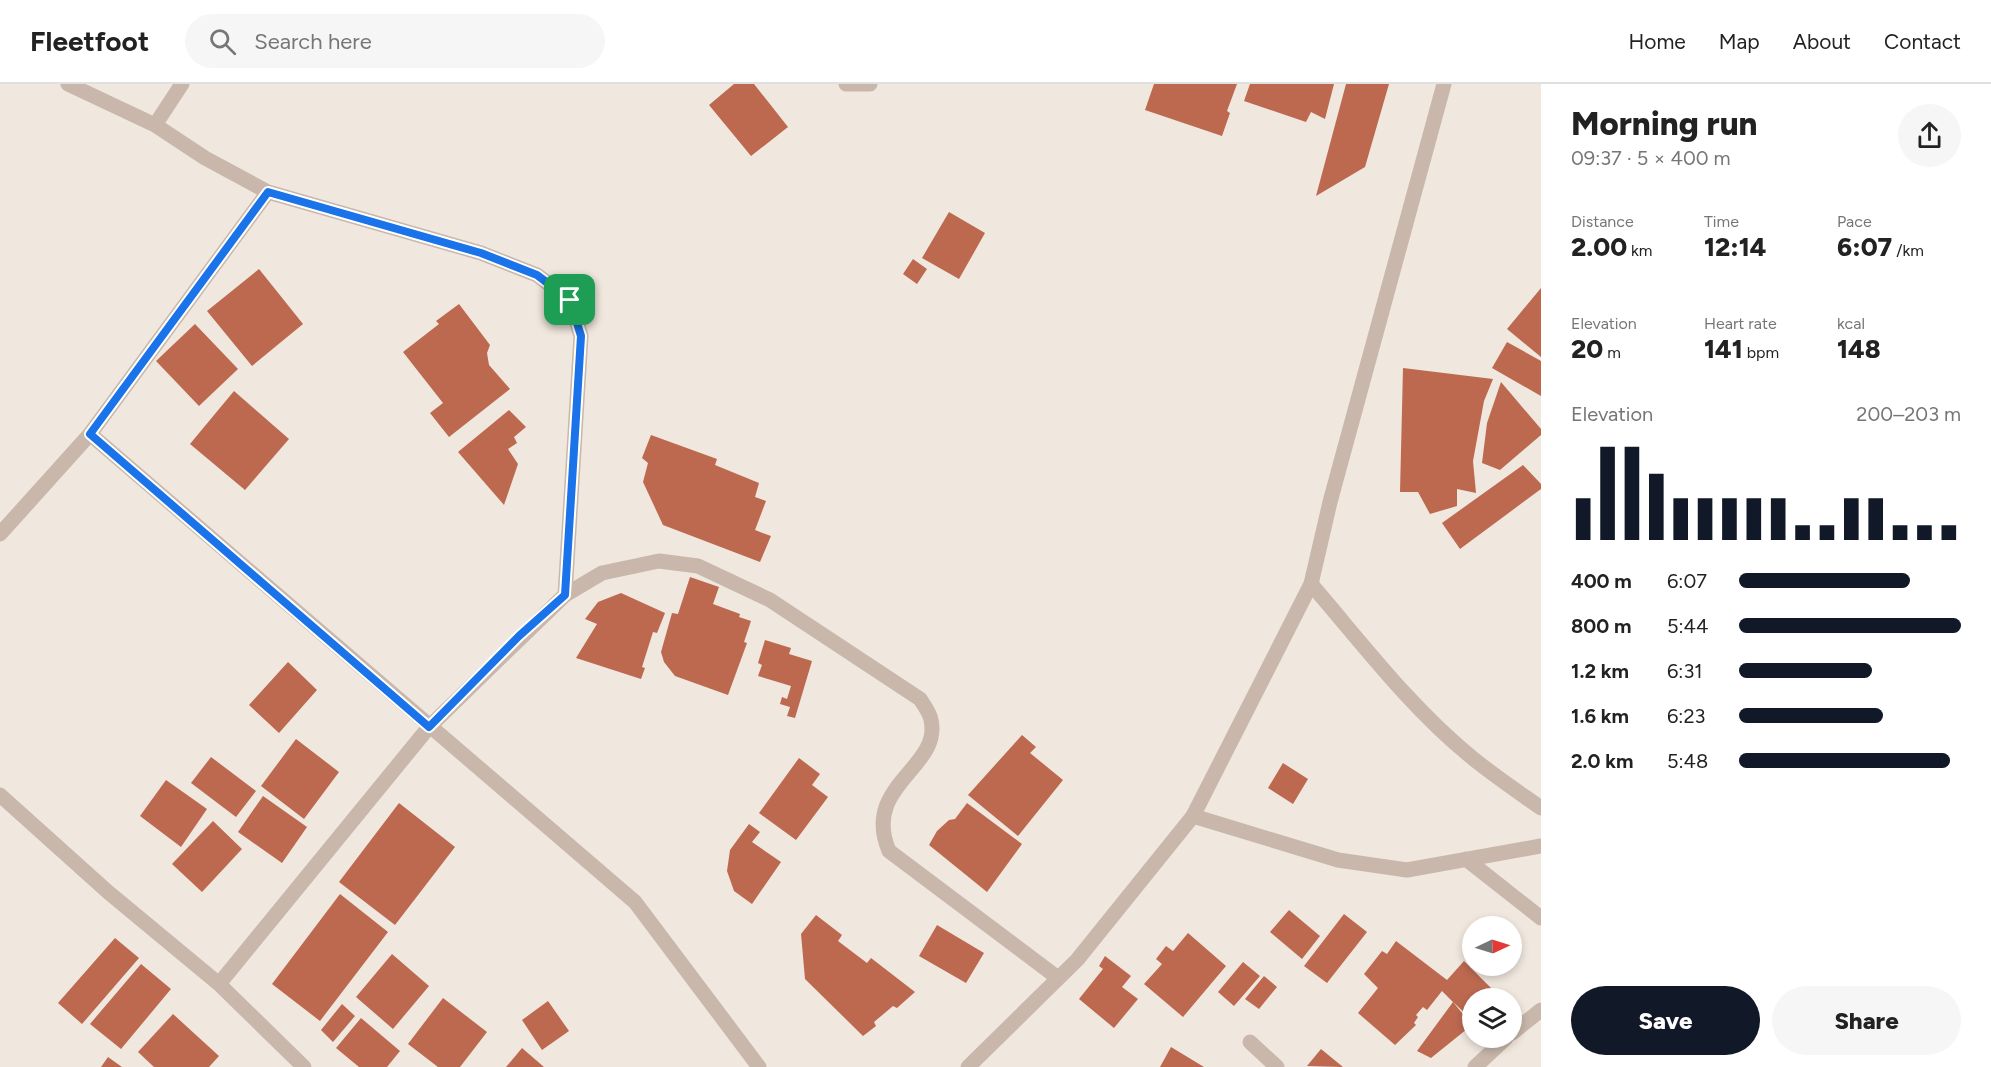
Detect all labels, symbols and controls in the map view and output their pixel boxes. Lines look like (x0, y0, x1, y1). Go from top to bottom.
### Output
search box (185, 14, 605, 68)
text: Fleetfoot (30, 24, 149, 58)
icon: search (206, 25, 239, 58)
text: Search here (254, 28, 372, 55)
text: Home (1629, 29, 1686, 54)
text: Map (1719, 29, 1760, 54)
text: About (1793, 29, 1851, 54)
text: Contact (1884, 29, 1961, 54)
text: Morning run (1571, 104, 1757, 143)
button: share (1898, 104, 1961, 167)
text: 09:37 · 5 × 400 m (1571, 146, 1731, 170)
text: Distance (1571, 212, 1634, 231)
text: Time (1704, 212, 1739, 231)
text: Pace (1837, 212, 1872, 231)
text: 2.00 (1571, 231, 1627, 263)
text: 12:14 (1704, 231, 1766, 263)
text: 6:07 (1837, 231, 1892, 263)
text: km (1627, 241, 1652, 260)
text: /km (1892, 241, 1924, 260)
pin (544, 274, 595, 325)
icon: arrive (553, 283, 586, 316)
text: Elevation (1571, 314, 1637, 333)
text: Heart rate (1704, 314, 1777, 333)
text: kcal (1837, 314, 1865, 333)
text: 20 (1571, 333, 1603, 365)
text: 141 (1704, 333, 1743, 365)
text: 148 (1837, 333, 1881, 365)
text: m (1603, 343, 1621, 362)
text: bpm (1743, 343, 1779, 362)
text: Elevation (1571, 402, 1653, 426)
text: 200–203 m (1856, 402, 1961, 426)
text: 400 m (1571, 569, 1632, 593)
text: 6:07 (1667, 569, 1707, 593)
text: 800 m (1571, 614, 1631, 638)
text: 5:44 (1667, 614, 1708, 638)
text: 1.2 km (1571, 659, 1629, 683)
text: 6:31 (1667, 659, 1703, 683)
text: 1.6 km (1571, 704, 1629, 728)
text: 6:23 (1667, 704, 1705, 728)
text: 2.0 km (1571, 749, 1633, 773)
text: 5:48 (1667, 749, 1708, 773)
north arrow (1462, 916, 1522, 976)
map controls (1462, 916, 1522, 1048)
button: Save (1571, 986, 1760, 1055)
button: Share (1772, 986, 1961, 1055)
button: layers (1462, 988, 1522, 1048)

